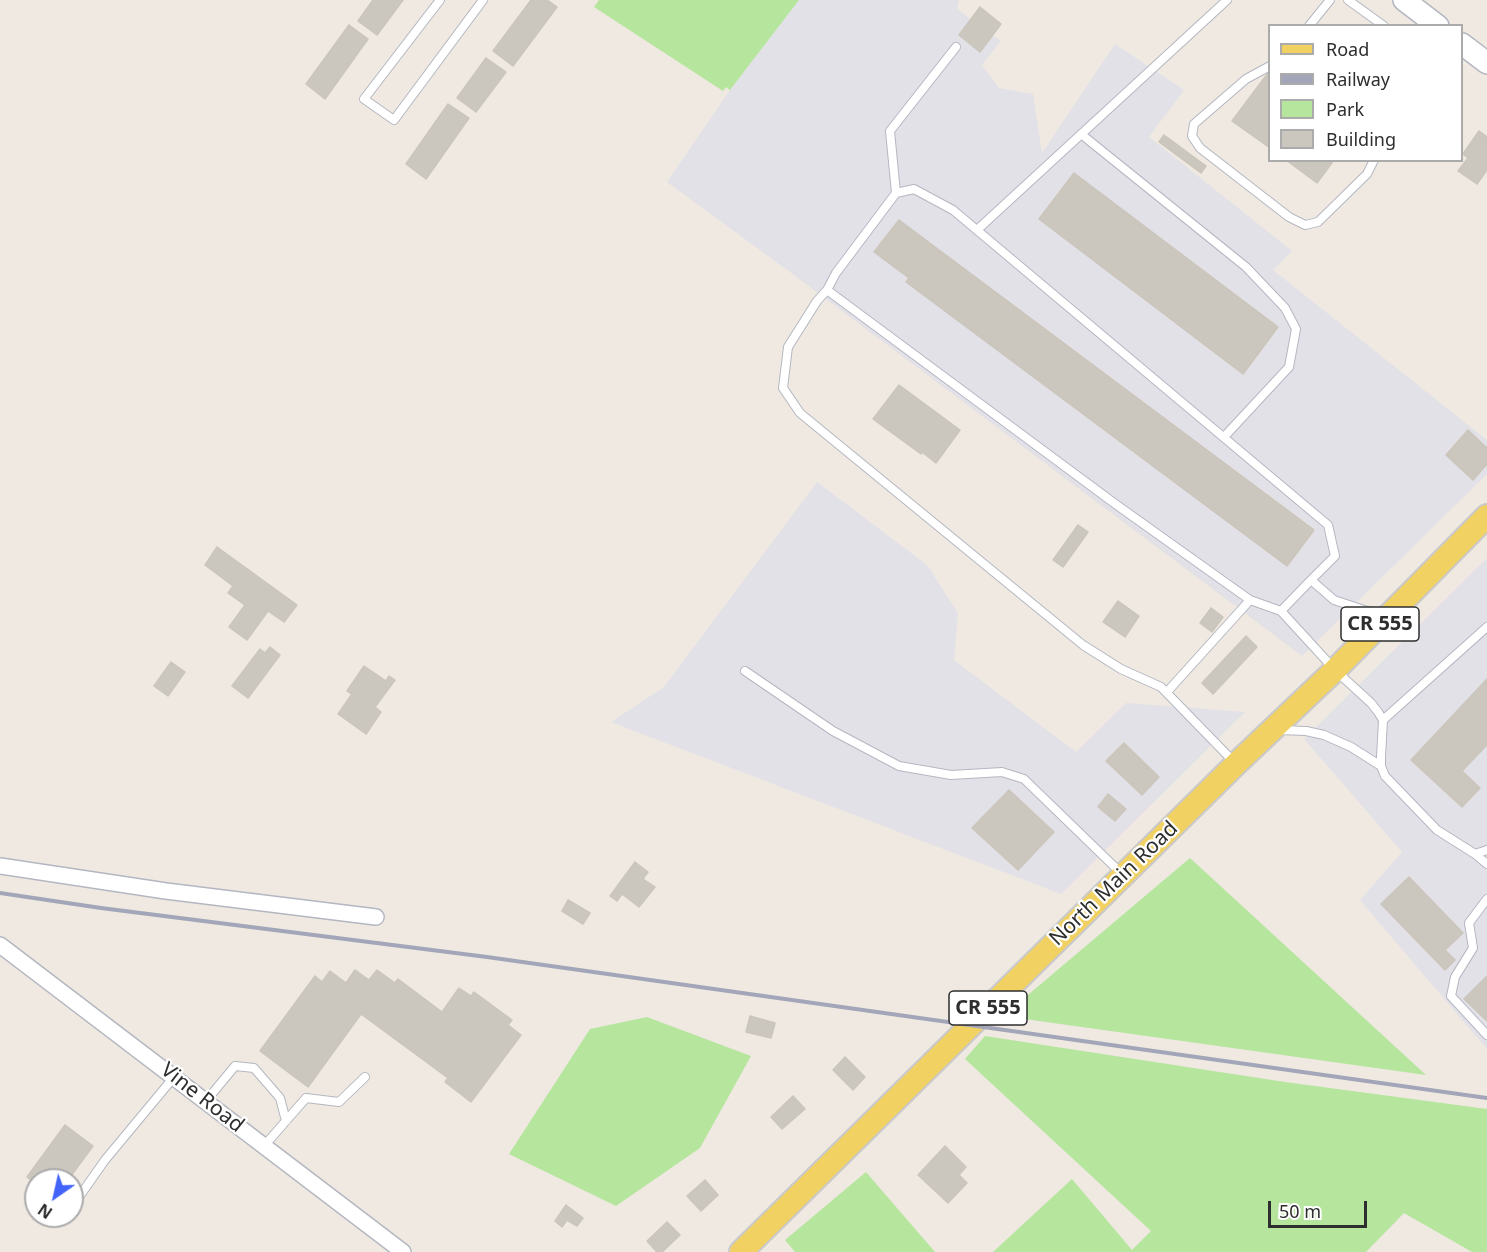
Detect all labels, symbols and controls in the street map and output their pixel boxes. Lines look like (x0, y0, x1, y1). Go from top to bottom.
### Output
legend (1268, 24, 1463, 162)
text: Road (1326, 37, 1369, 61)
text: Railway (1326, 67, 1390, 91)
text: Park (1326, 97, 1364, 121)
text: Building (1326, 127, 1396, 151)
road number: CR 555 (1341, 607, 1419, 641)
street label: North Main Road (1045, 816, 1183, 952)
road number: CR 555 (949, 991, 1027, 1025)
street label: Vine Road (155, 1058, 249, 1138)
north arrow (24, 1168, 84, 1228)
scale bar (1271, 1189, 1370, 1227)
text: N (34, 1199, 57, 1224)
text: 50 m (1279, 1199, 1321, 1223)

